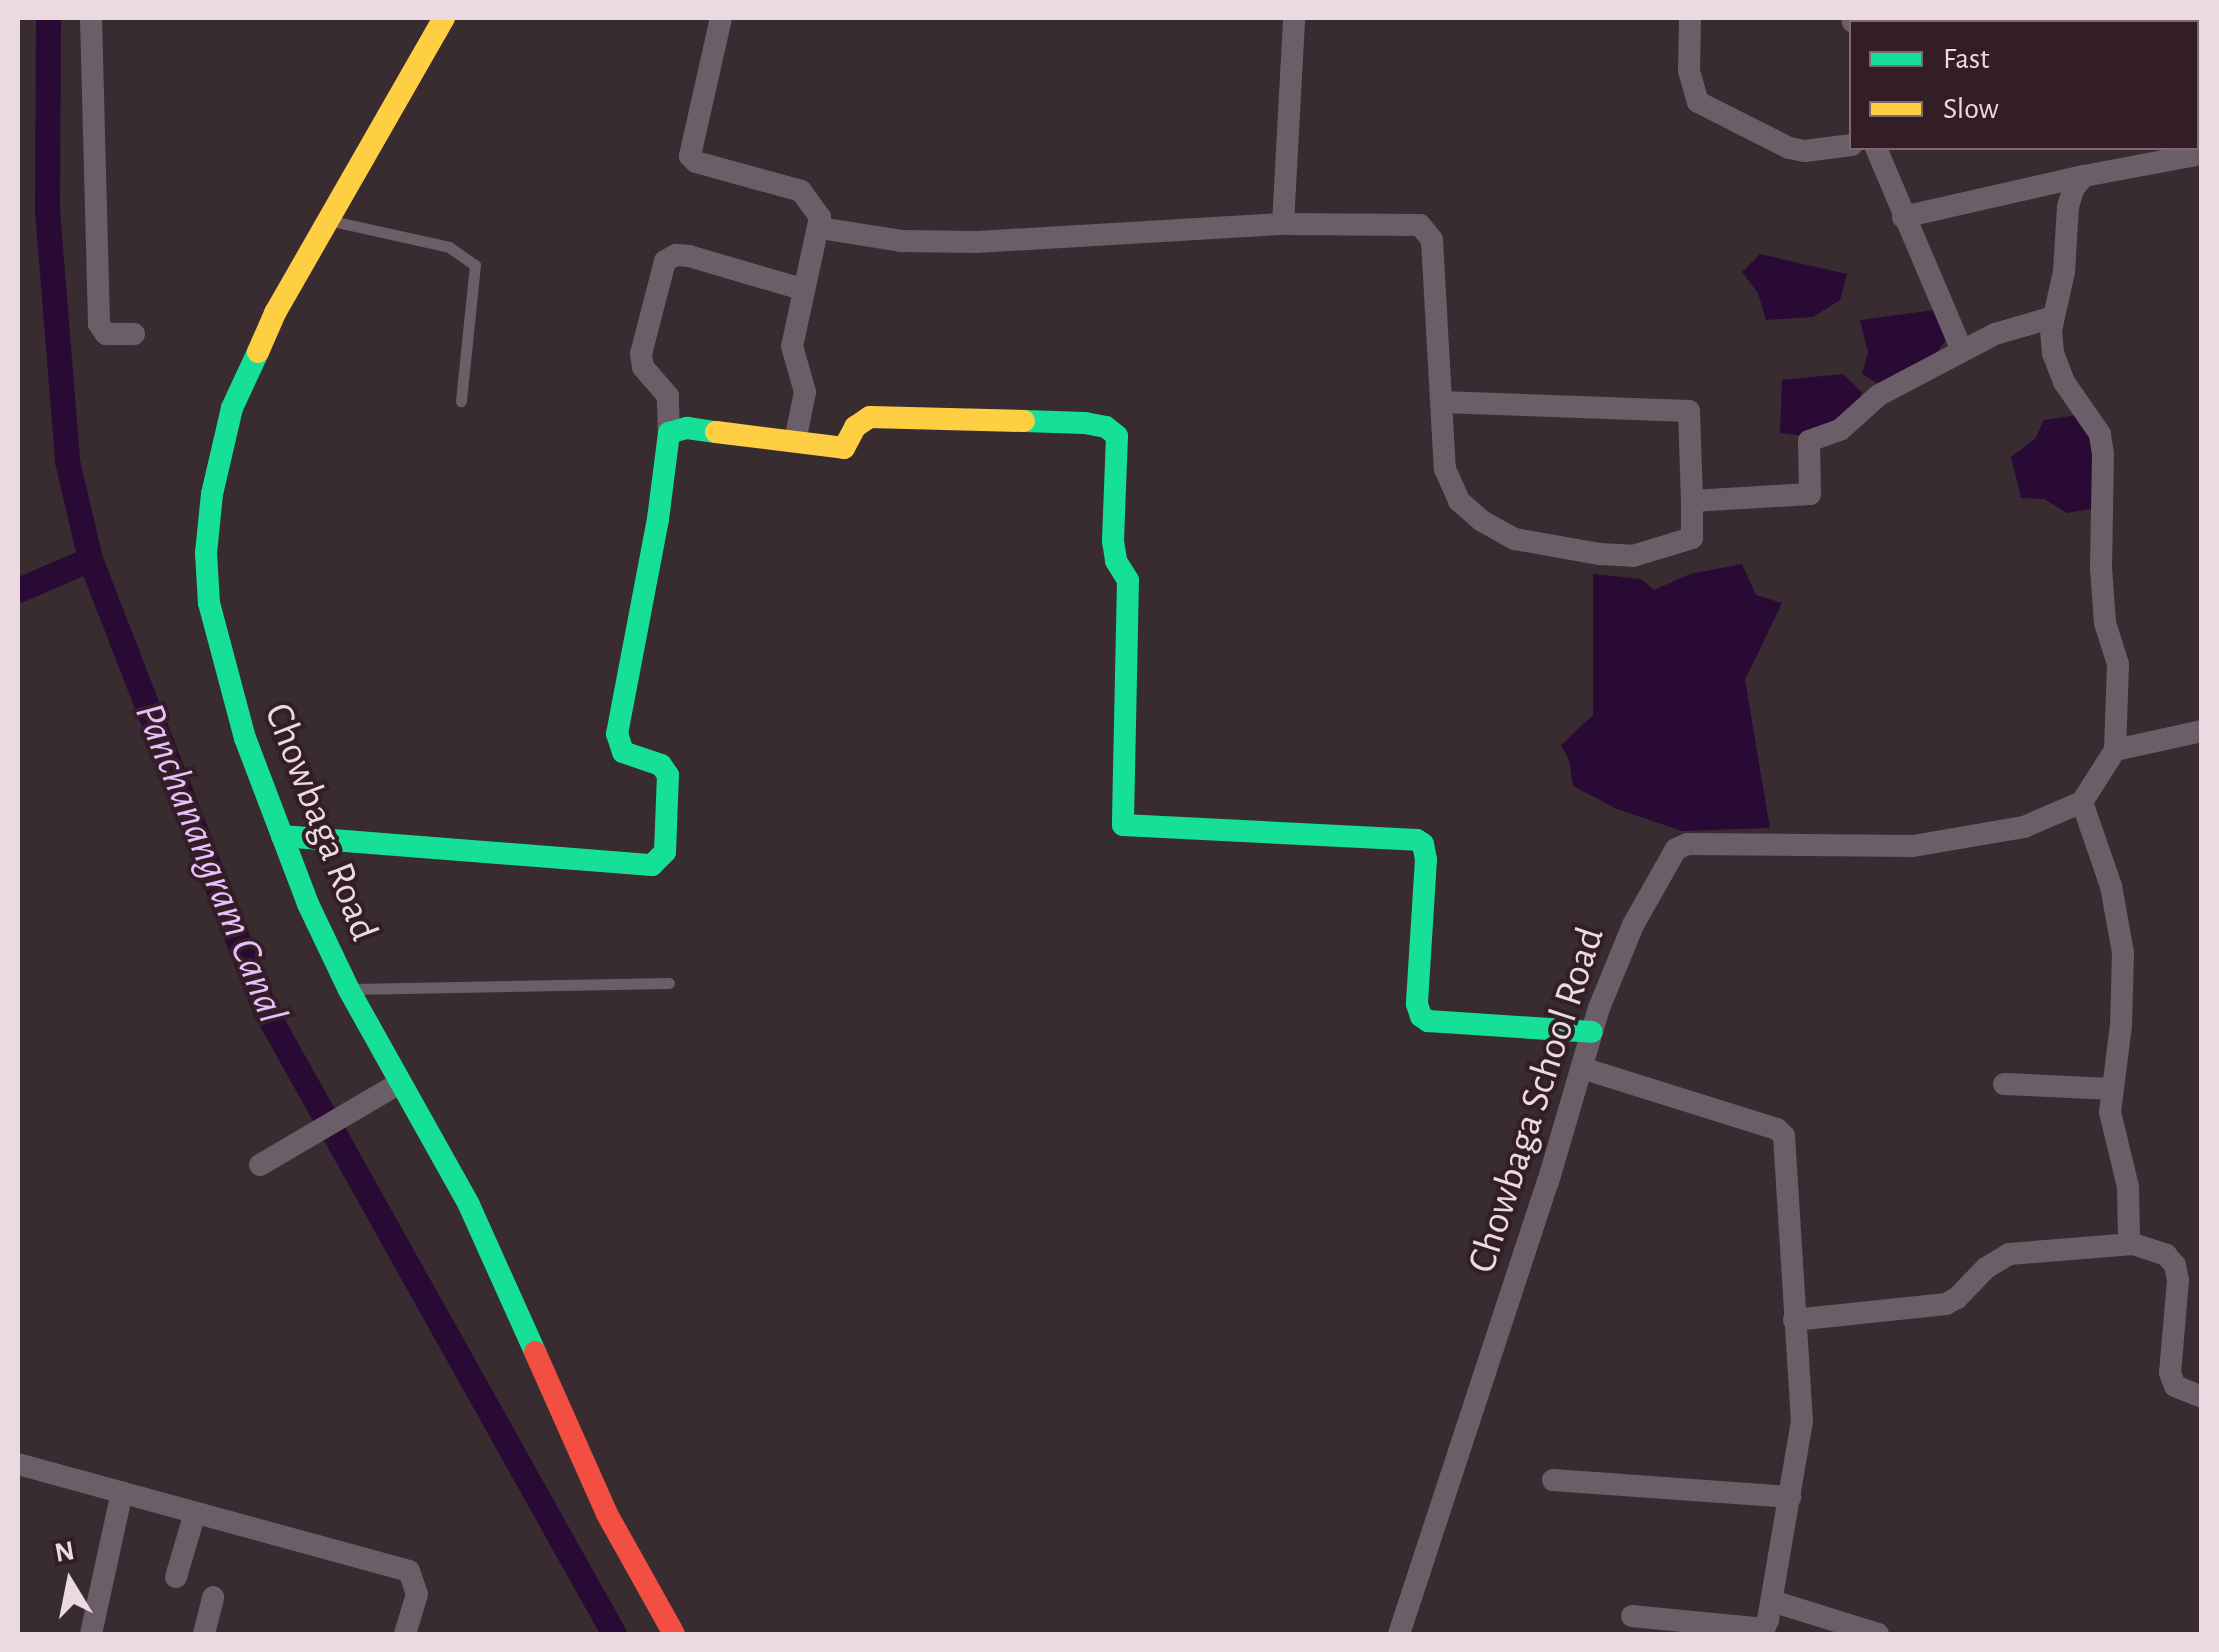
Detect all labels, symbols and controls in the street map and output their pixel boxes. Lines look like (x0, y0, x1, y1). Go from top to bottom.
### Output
legend (1849, 20, 2199, 150)
text: Fast (1943, 44, 1990, 74)
text: Slow (1943, 94, 1999, 124)
water label: Panchanangram Canal (124, 695, 298, 1031)
street label: Chowbaga Road (254, 697, 388, 947)
street label: Chowbaga School Road (1458, 921, 1614, 1279)
north arrow (20, 1532, 120, 1632)
text: N (53, 1537, 77, 1568)

